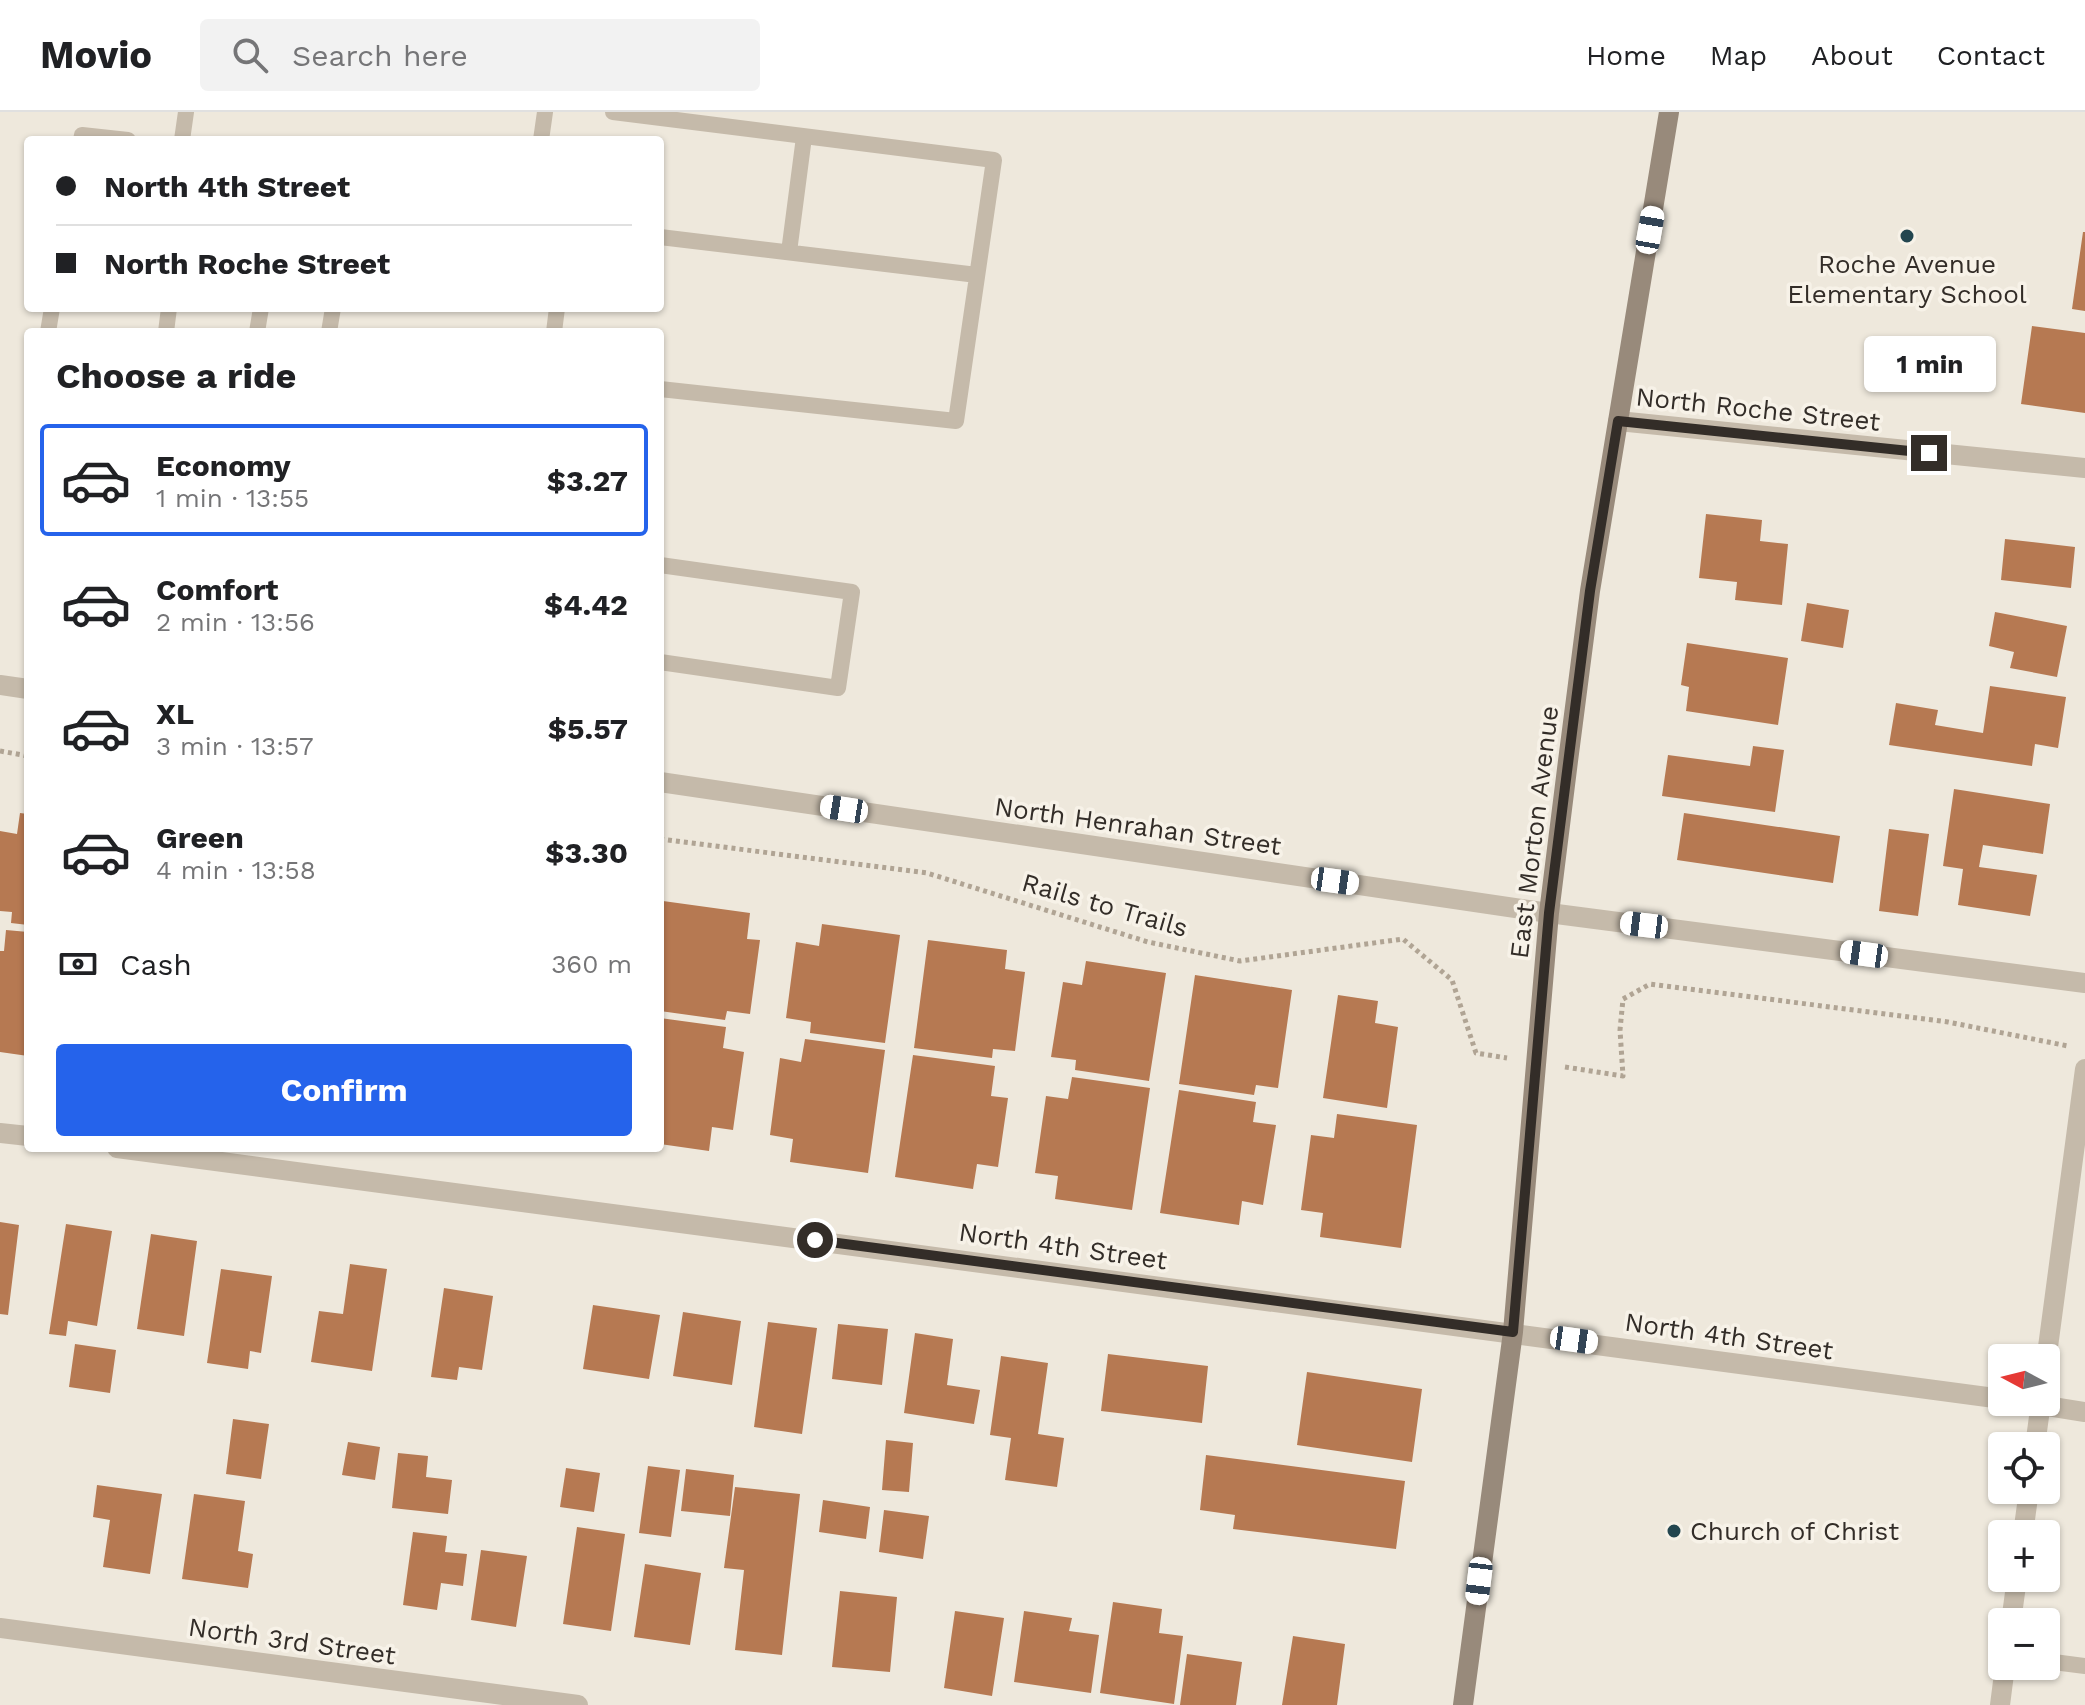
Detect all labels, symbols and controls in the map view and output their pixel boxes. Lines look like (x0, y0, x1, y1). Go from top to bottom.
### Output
search box (200, 19, 760, 91)
text: Movio (40, 33, 152, 77)
icon: search (228, 33, 272, 77)
text: Search here (292, 38, 468, 73)
text: Home (1586, 39, 1666, 72)
text: Map (1710, 39, 1767, 72)
text: About (1811, 39, 1893, 72)
text: Contact (1937, 39, 2045, 72)
text: North 4th Street (104, 169, 350, 204)
car (1634, 204, 1666, 256)
marker: Roche Avenue Elementary School (1898, 227, 1916, 245)
text: North Roche Street (104, 246, 390, 281)
place label: Roche Avenue Elementary School (1787, 249, 2027, 309)
callout: 1 min (1863, 337, 1995, 393)
text: 1 min (1897, 349, 1963, 379)
text: Choose a ride (56, 355, 296, 397)
street label: North Roche Street (1634, 381, 1882, 437)
route end (1911, 435, 1947, 471)
icon: car (60, 444, 132, 516)
text: Economy (156, 448, 291, 483)
text: $3.27 (547, 463, 628, 498)
text: 1 min · 13:55 (156, 483, 309, 513)
icon: car (60, 568, 132, 640)
text: Comfort (156, 572, 278, 607)
text: $4.42 (544, 587, 628, 622)
text: 2 min · 13:56 (156, 607, 315, 637)
icon: car (60, 692, 132, 764)
text: XL (156, 696, 194, 731)
street label: East Morton Avenue (1504, 704, 1564, 960)
text: $5.57 (548, 711, 628, 746)
text: 3 min · 13:57 (156, 731, 314, 761)
street label: North Henrahan Street (993, 791, 1283, 861)
car (818, 793, 870, 825)
icon: car (60, 816, 132, 888)
text: Green (156, 820, 244, 855)
text: $3.30 (545, 835, 628, 870)
text: 4 min · 13:58 (156, 855, 316, 885)
car (1310, 866, 1360, 896)
street label: Rails to Trails (1019, 867, 1191, 943)
car (1619, 910, 1669, 940)
car (1839, 939, 1889, 969)
icon: cash (56, 942, 100, 986)
text: Cash (120, 947, 192, 982)
text: 360 m (551, 949, 632, 979)
button: Confirm (56, 1044, 632, 1136)
street label: North 4th Street (957, 1217, 1169, 1275)
route start (797, 1222, 833, 1258)
street label: North 4th Street (1623, 1307, 1835, 1365)
car (1549, 1325, 1599, 1355)
north arrow (1988, 1344, 2060, 1416)
map controls (1988, 1344, 2060, 1680)
button: locate (1988, 1432, 2060, 1504)
place label: Church of Christ (1690, 1516, 1899, 1546)
button: + (1988, 1520, 2060, 1592)
marker: Church of Christ (1665, 1522, 1683, 1540)
car (1464, 1556, 1494, 1606)
button: − (1988, 1608, 2060, 1680)
street label: North 3rd Street (186, 1612, 398, 1670)

